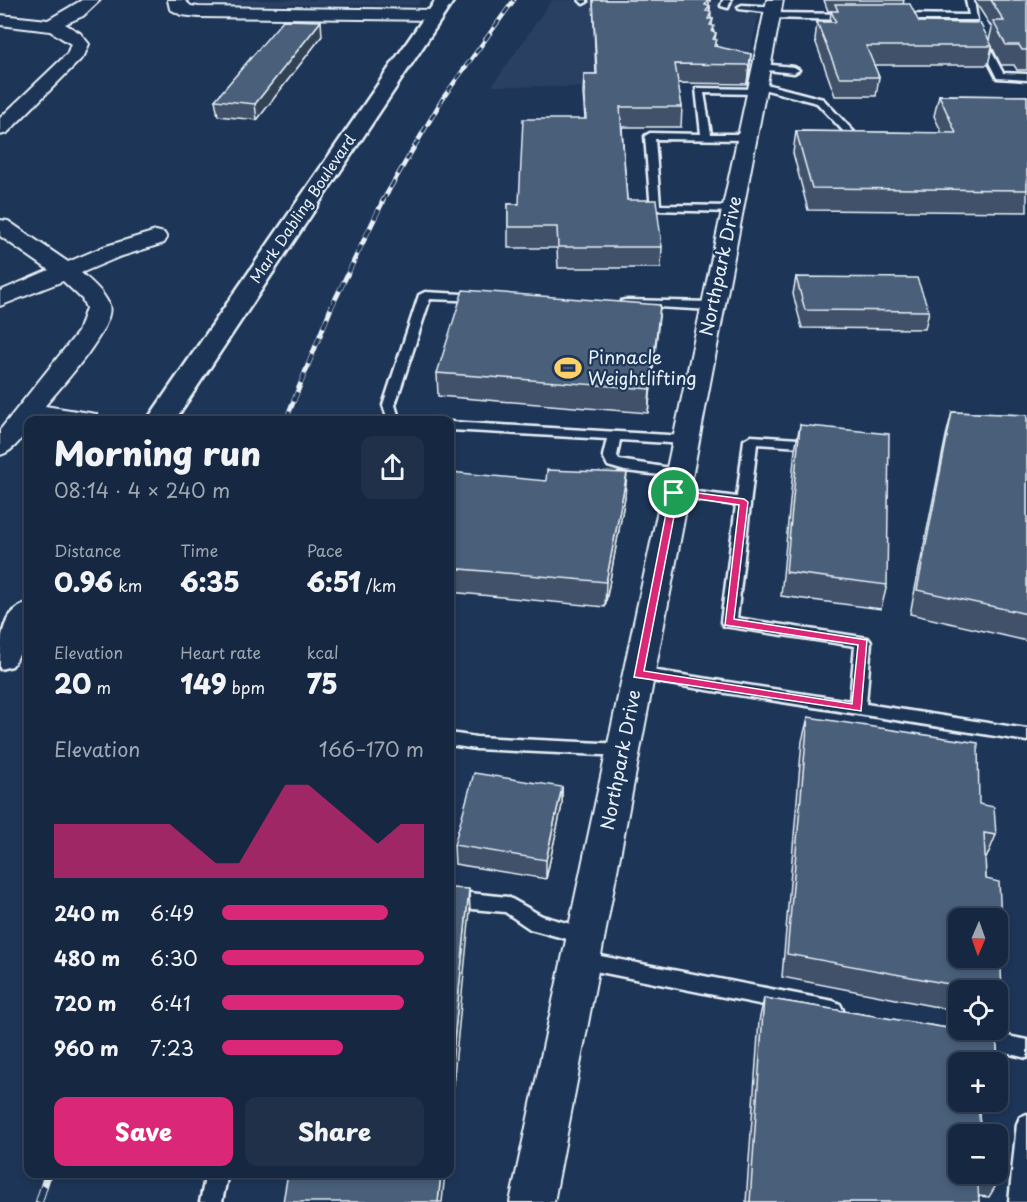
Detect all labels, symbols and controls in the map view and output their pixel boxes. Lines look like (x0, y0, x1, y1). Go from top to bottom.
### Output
street label: Mark Dabling Boulevard (243, 129, 360, 287)
street label: Northpark Drive (692, 193, 748, 338)
place label: Pinnacle Weightlifting (588, 343, 697, 391)
sports icon: Pinnacle Weightlifting (553, 353, 583, 383)
text: Morning run (54, 427, 261, 477)
button: share (361, 436, 424, 499)
pin (648, 467, 699, 518)
text: 08:14 · 4 × 240 m (54, 475, 230, 505)
icon: arrive (657, 476, 690, 509)
text: Distance (54, 538, 121, 562)
text: Time (180, 538, 218, 562)
text: Pace (307, 538, 343, 562)
text: 0.96 (54, 562, 113, 601)
text: 6:35 (180, 562, 240, 601)
text: 6:51 (307, 562, 361, 601)
text: km (113, 573, 142, 597)
text: /km (361, 573, 396, 597)
text: Elevation (54, 640, 123, 664)
text: Heart rate (180, 640, 261, 664)
text: kcal (307, 640, 339, 664)
text: 20 (54, 664, 91, 703)
text: 149 (180, 664, 227, 703)
text: 75 (307, 664, 338, 703)
text: m (91, 675, 111, 699)
text: bpm (227, 675, 265, 699)
street label: Northpark Drive (593, 687, 646, 832)
text: Elevation (54, 734, 140, 764)
text: 166–170 m (319, 734, 424, 764)
text: 240 m (54, 898, 120, 928)
text: 6:49 (150, 898, 194, 928)
north arrow (948, 908, 1008, 968)
map controls (948, 908, 1008, 1184)
text: 480 m (54, 943, 120, 973)
text: 6:30 (150, 943, 198, 973)
button: locate (948, 980, 1008, 1040)
text: 720 m (54, 988, 116, 1018)
text: 6:41 (150, 988, 191, 1018)
text: 960 m (54, 1033, 119, 1063)
text: 7:23 (150, 1033, 194, 1063)
button: + (948, 1052, 1008, 1112)
button: Save (54, 1097, 233, 1166)
button: Share (245, 1097, 424, 1166)
button: − (948, 1124, 1008, 1184)

